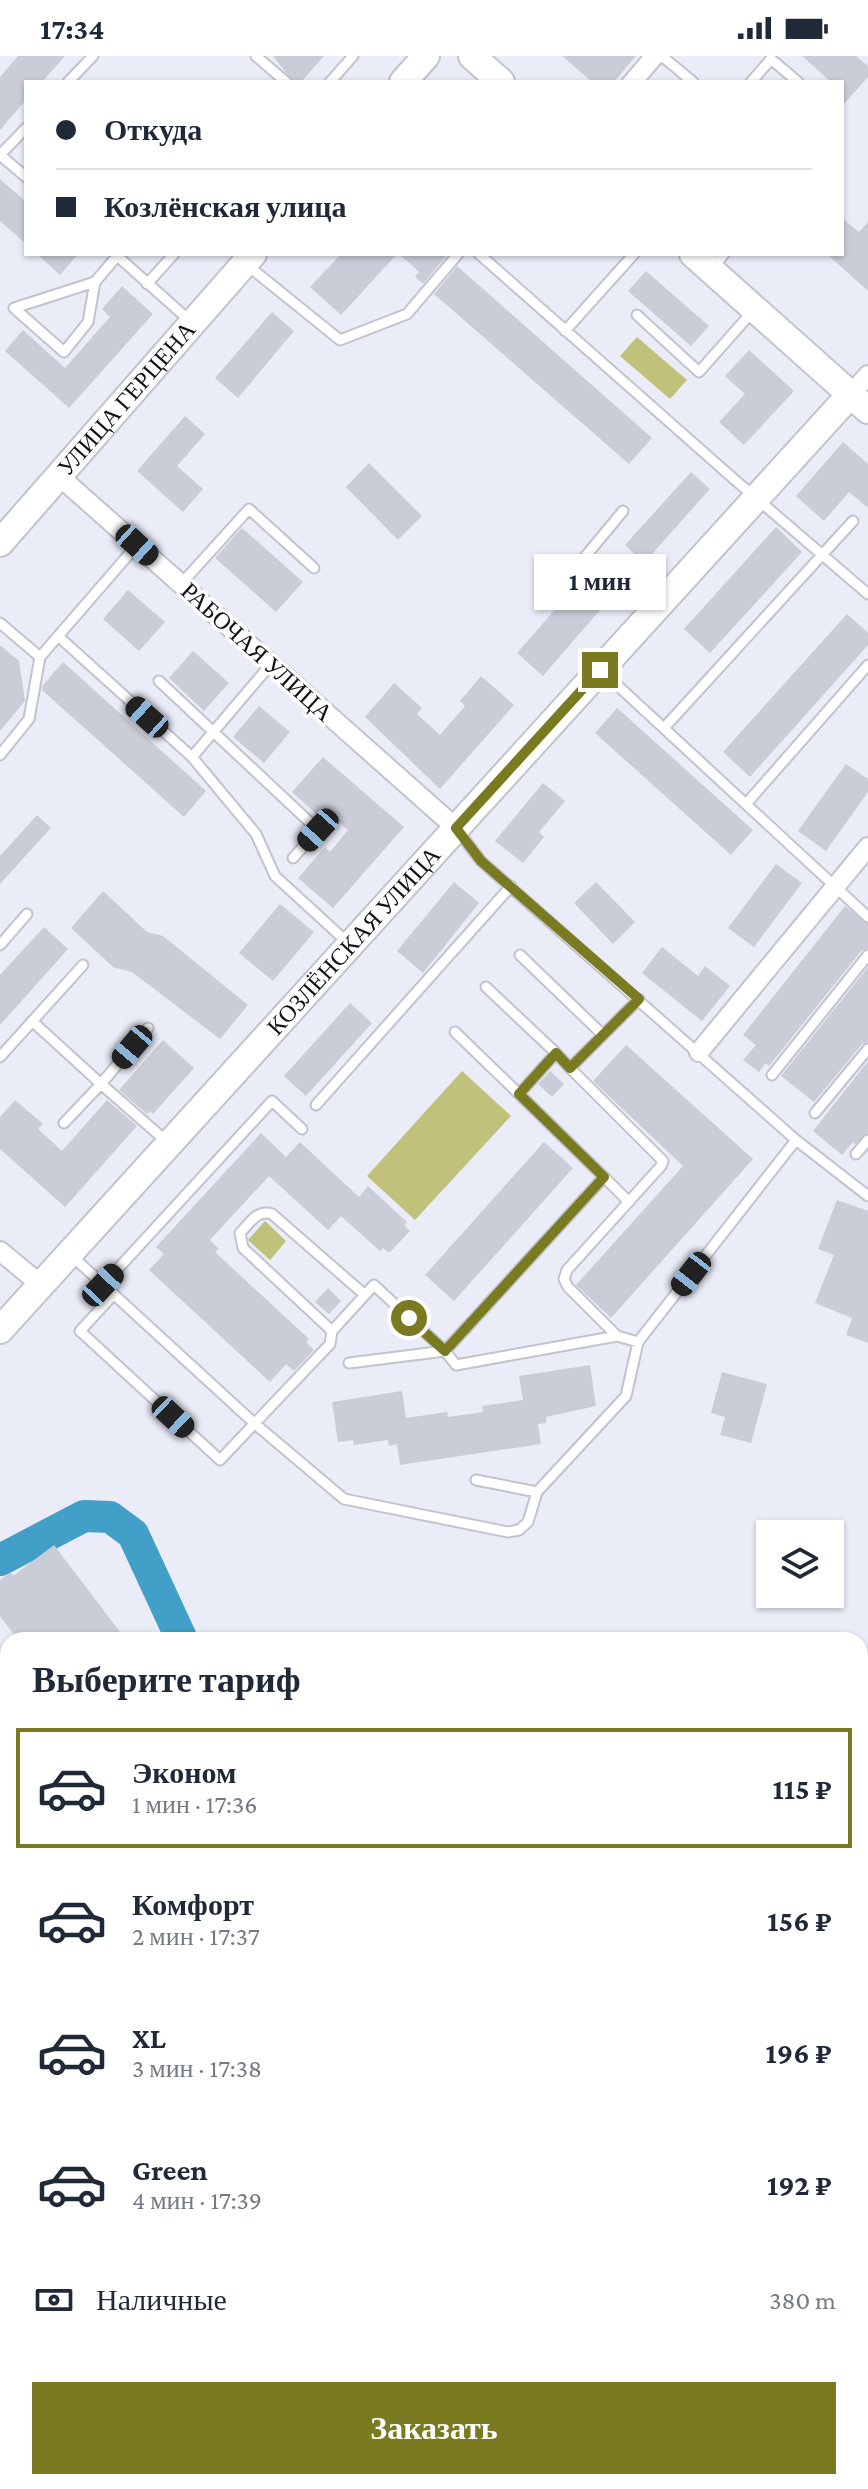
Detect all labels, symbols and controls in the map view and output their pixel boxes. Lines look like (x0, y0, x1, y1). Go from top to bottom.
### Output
text: 17:34 (40, 12, 104, 45)
text: Откуда (104, 113, 202, 146)
text: Козлёнская улица (104, 190, 347, 223)
street label: УЛИЦА ГЕРЦЕНА (51, 315, 201, 481)
car (111, 520, 163, 570)
callout: 1 мин (534, 554, 666, 610)
text: 1 мин (569, 567, 631, 596)
street label: РАБОЧАЯ УЛИЦА (176, 577, 339, 727)
route end (582, 652, 618, 688)
car (121, 692, 173, 742)
car (293, 804, 343, 856)
street label: КОЗЛЁНСКАЯ УЛИЦА (261, 840, 446, 1040)
car (107, 1021, 157, 1073)
car (667, 1248, 715, 1300)
car (78, 1259, 128, 1311)
route start (391, 1300, 427, 1336)
car (147, 1392, 199, 1442)
map controls (756, 1520, 844, 1608)
button: layers (756, 1520, 844, 1608)
text: Выберите тариф (32, 1660, 301, 1700)
icon: car (36, 1752, 108, 1824)
text: Эконом (132, 1756, 236, 1789)
text: 115 ₽ (772, 1772, 832, 1805)
text: 1 мин · 17:36 (132, 1790, 258, 1819)
icon: car (36, 1884, 108, 1956)
text: Комфорт (132, 1888, 254, 1921)
text: 156 ₽ (767, 1904, 832, 1937)
text: 2 мин · 17:37 (132, 1922, 260, 1951)
icon: car (36, 2016, 108, 2088)
text: XL (132, 2021, 166, 2054)
text: 196 ₽ (766, 2036, 832, 2069)
text: 3 мин · 17:38 (132, 2054, 262, 2083)
icon: car (36, 2148, 108, 2220)
text: Green (132, 2153, 208, 2186)
text: 192 ₽ (767, 2168, 832, 2201)
text: 4 мин · 17:39 (132, 2186, 262, 2215)
icon: cash (32, 2278, 76, 2322)
text: Наличные (96, 2283, 227, 2316)
text: 380 m (769, 2286, 836, 2315)
button: Заказать (32, 2382, 836, 2474)

